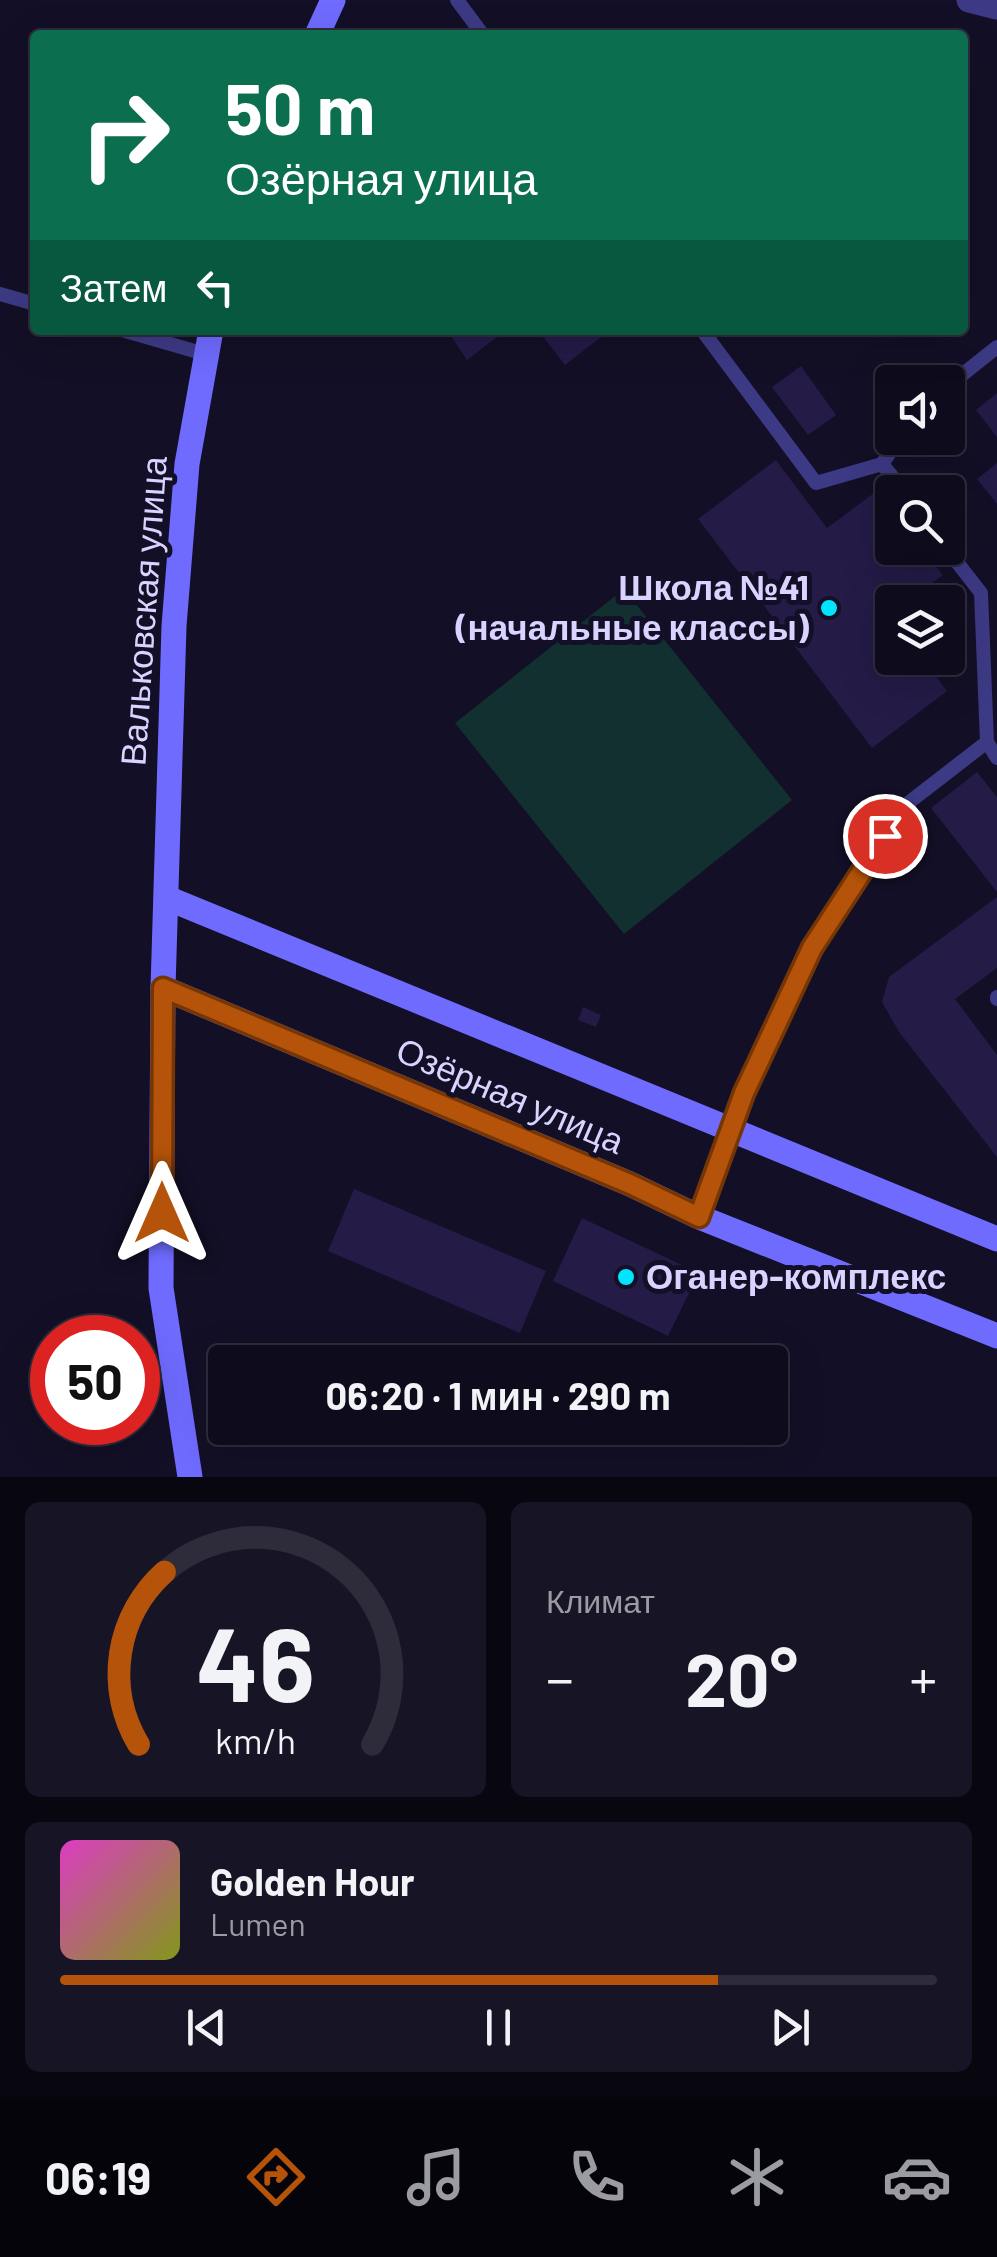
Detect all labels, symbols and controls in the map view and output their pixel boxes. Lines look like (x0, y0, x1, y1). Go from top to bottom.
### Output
text: 50 m (225, 65, 375, 149)
icon: right (60, 70, 190, 200)
text: Озёрная улица (225, 150, 538, 204)
icon: left (188, 260, 243, 315)
text: Затем (60, 264, 168, 310)
map controls (875, 365, 965, 675)
button: sound (875, 365, 965, 455)
street label: Вальковская улица (110, 454, 174, 767)
button: search (875, 475, 965, 565)
place label: Школа №41 (начальные классы) (454, 565, 810, 647)
button: layers (875, 585, 965, 675)
marker: Школа №41 (начальные классы) (818, 597, 840, 619)
pin (843, 794, 928, 879)
icon: arrive (858, 809, 913, 864)
street label: Озёрная улица (391, 1027, 631, 1161)
position arrow (110, 1161, 214, 1265)
place label: Оганер-комплекс (646, 1254, 946, 1296)
marker: Оганер-комплекс (615, 1266, 637, 1288)
speed limit sign: 50 (30, 1315, 160, 1445)
text: 06:20 · 1 мин · 290 m (325, 1372, 671, 1418)
text: Климат (546, 1581, 655, 1619)
text: 46 (196, 1598, 315, 1723)
text: 20° (685, 1632, 798, 1722)
text: − (546, 1644, 574, 1710)
text: + (909, 1644, 937, 1710)
text: km/h (215, 1718, 296, 1761)
text: Golden Hour (210, 1858, 415, 1904)
text: Lumen (210, 1904, 306, 1942)
icon: previous (179, 2000, 234, 2055)
icon: pause (471, 2000, 526, 2055)
icon: next (763, 2000, 818, 2055)
icon: directions (241, 2142, 311, 2212)
icon: music (401, 2142, 471, 2212)
icon: phone (562, 2142, 632, 2212)
icon: climate (722, 2142, 792, 2212)
icon: car (882, 2142, 952, 2212)
text: 06:19 (45, 2150, 151, 2204)

